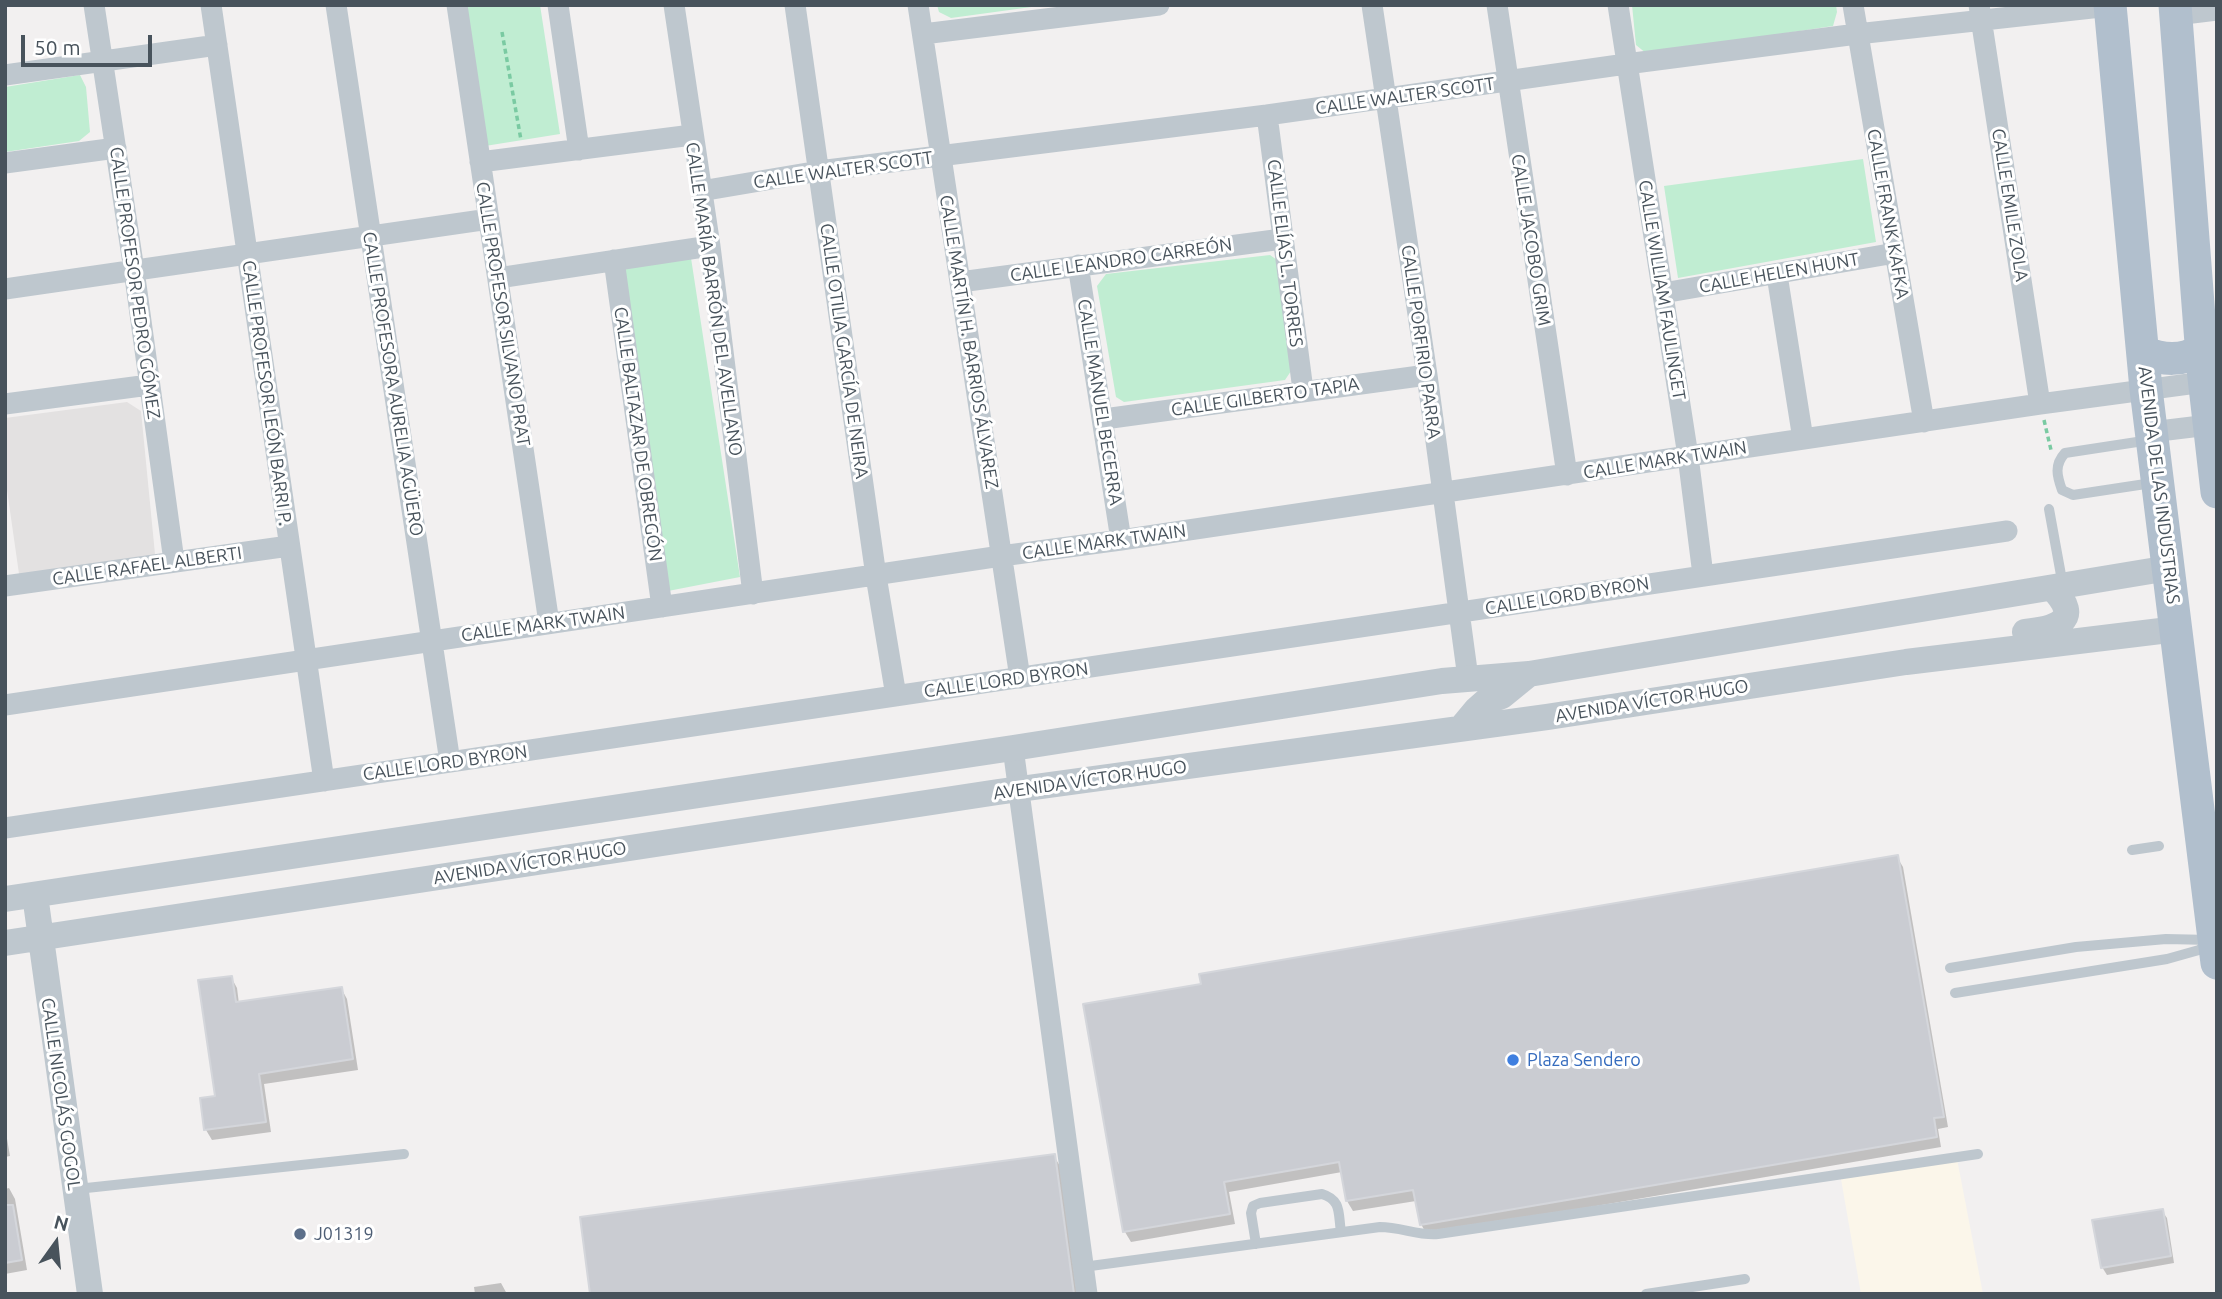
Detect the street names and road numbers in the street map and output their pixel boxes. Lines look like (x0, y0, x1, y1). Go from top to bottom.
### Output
street label: CALLE WALTER SCOTT (1314, 73, 1496, 119)
street label: CALLE FRANK KAFKA (1862, 127, 1914, 301)
street label: CALLE EMILE ZOLA (1987, 127, 2033, 283)
street label: CALLE MARÍA BARRÓN DEL AVELLANO (681, 141, 747, 457)
street label: CALLE PROFESOR PEDRO GÓMEZ (105, 146, 165, 420)
street label: CALLE WALTER SCOTT (752, 147, 934, 193)
street label: CALLE JACOBO GRIM (1507, 152, 1555, 328)
street label: CALLE ELÍAS L. TORRES (1263, 158, 1307, 348)
street label: CALLE WILLIAM FAULINGET (1634, 178, 1690, 402)
street label: CALLE PROFESOR SILVANO PRAT (471, 180, 535, 448)
street label: CALLE MARTÍN H. BARRIOS ÁLVAREZ (935, 193, 1003, 491)
street label: CALLE OTILIA GARCÍA DE NEIRA (815, 222, 873, 480)
street label: CALLE PROFESORA AURELIA AGÜERO (358, 230, 428, 538)
street label: CALLE LEANDRO CARREÓN (1009, 234, 1233, 286)
street label: CALLE PORFIRIO PARRA (1397, 243, 1445, 441)
street label: CALLE HELEN HUNT (1697, 248, 1861, 298)
street label: CALLE PROFESOR LEÓN BARRI P. (238, 259, 296, 527)
street label: CALLE MANUEL BECERRA (1073, 297, 1127, 507)
street label: CALLE BALTAZAR DE OBREGÓN (609, 305, 667, 563)
street label: AVENIDA DE LAS INDUSTRIAS (2134, 365, 2184, 605)
street label: CALLE GILBERTO TAPIA (1170, 373, 1360, 421)
street label: CALLE MARK TWAIN (1582, 436, 1748, 484)
street label: CALLE MARK TWAIN (1021, 520, 1187, 564)
street label: CALLE RAFAEL ALBERTI (51, 542, 243, 590)
street label: CALLE LORD BYRON (1483, 572, 1651, 620)
street label: CALLE MARK TWAIN (460, 602, 626, 646)
street label: CALLE LORD BYRON (922, 658, 1090, 702)
street label: AVENIDA VÍCTOR HUGO (1554, 675, 1750, 727)
street label: CALLE LORD BYRON (361, 741, 529, 785)
street label: AVENIDA VÍCTOR HUGO (992, 756, 1188, 804)
street label: AVENIDA VÍCTOR HUGO (432, 837, 628, 889)
street label: CALLE NICOLÁS GOGOL (37, 996, 85, 1192)

